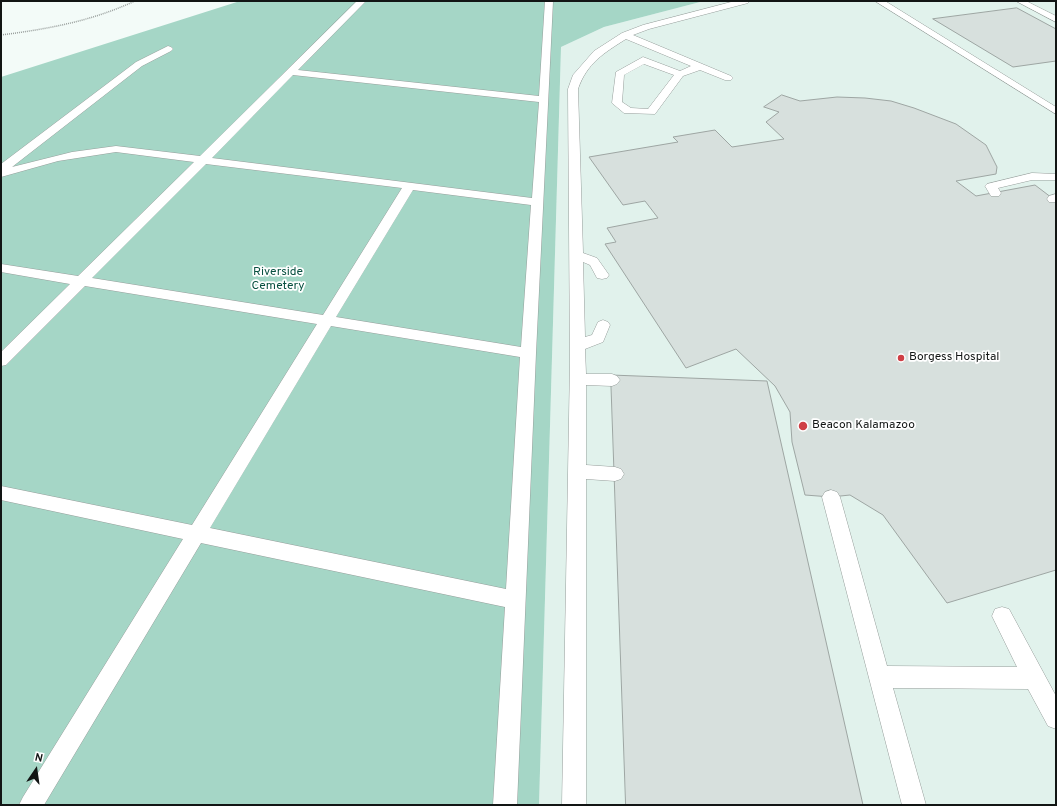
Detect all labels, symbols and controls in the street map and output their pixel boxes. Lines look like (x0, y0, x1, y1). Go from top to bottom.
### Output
park label: Riverside Cemetery (251, 266, 305, 294)
place label: Borgess Hospital (909, 351, 999, 365)
marker: Borgess Hospital (896, 353, 906, 363)
place label: Beacon Kalamazoo (812, 419, 915, 433)
marker: Beacon Kalamazoo (797, 420, 809, 432)
north arrow (16, 750, 56, 790)
text: N (33, 751, 44, 766)

